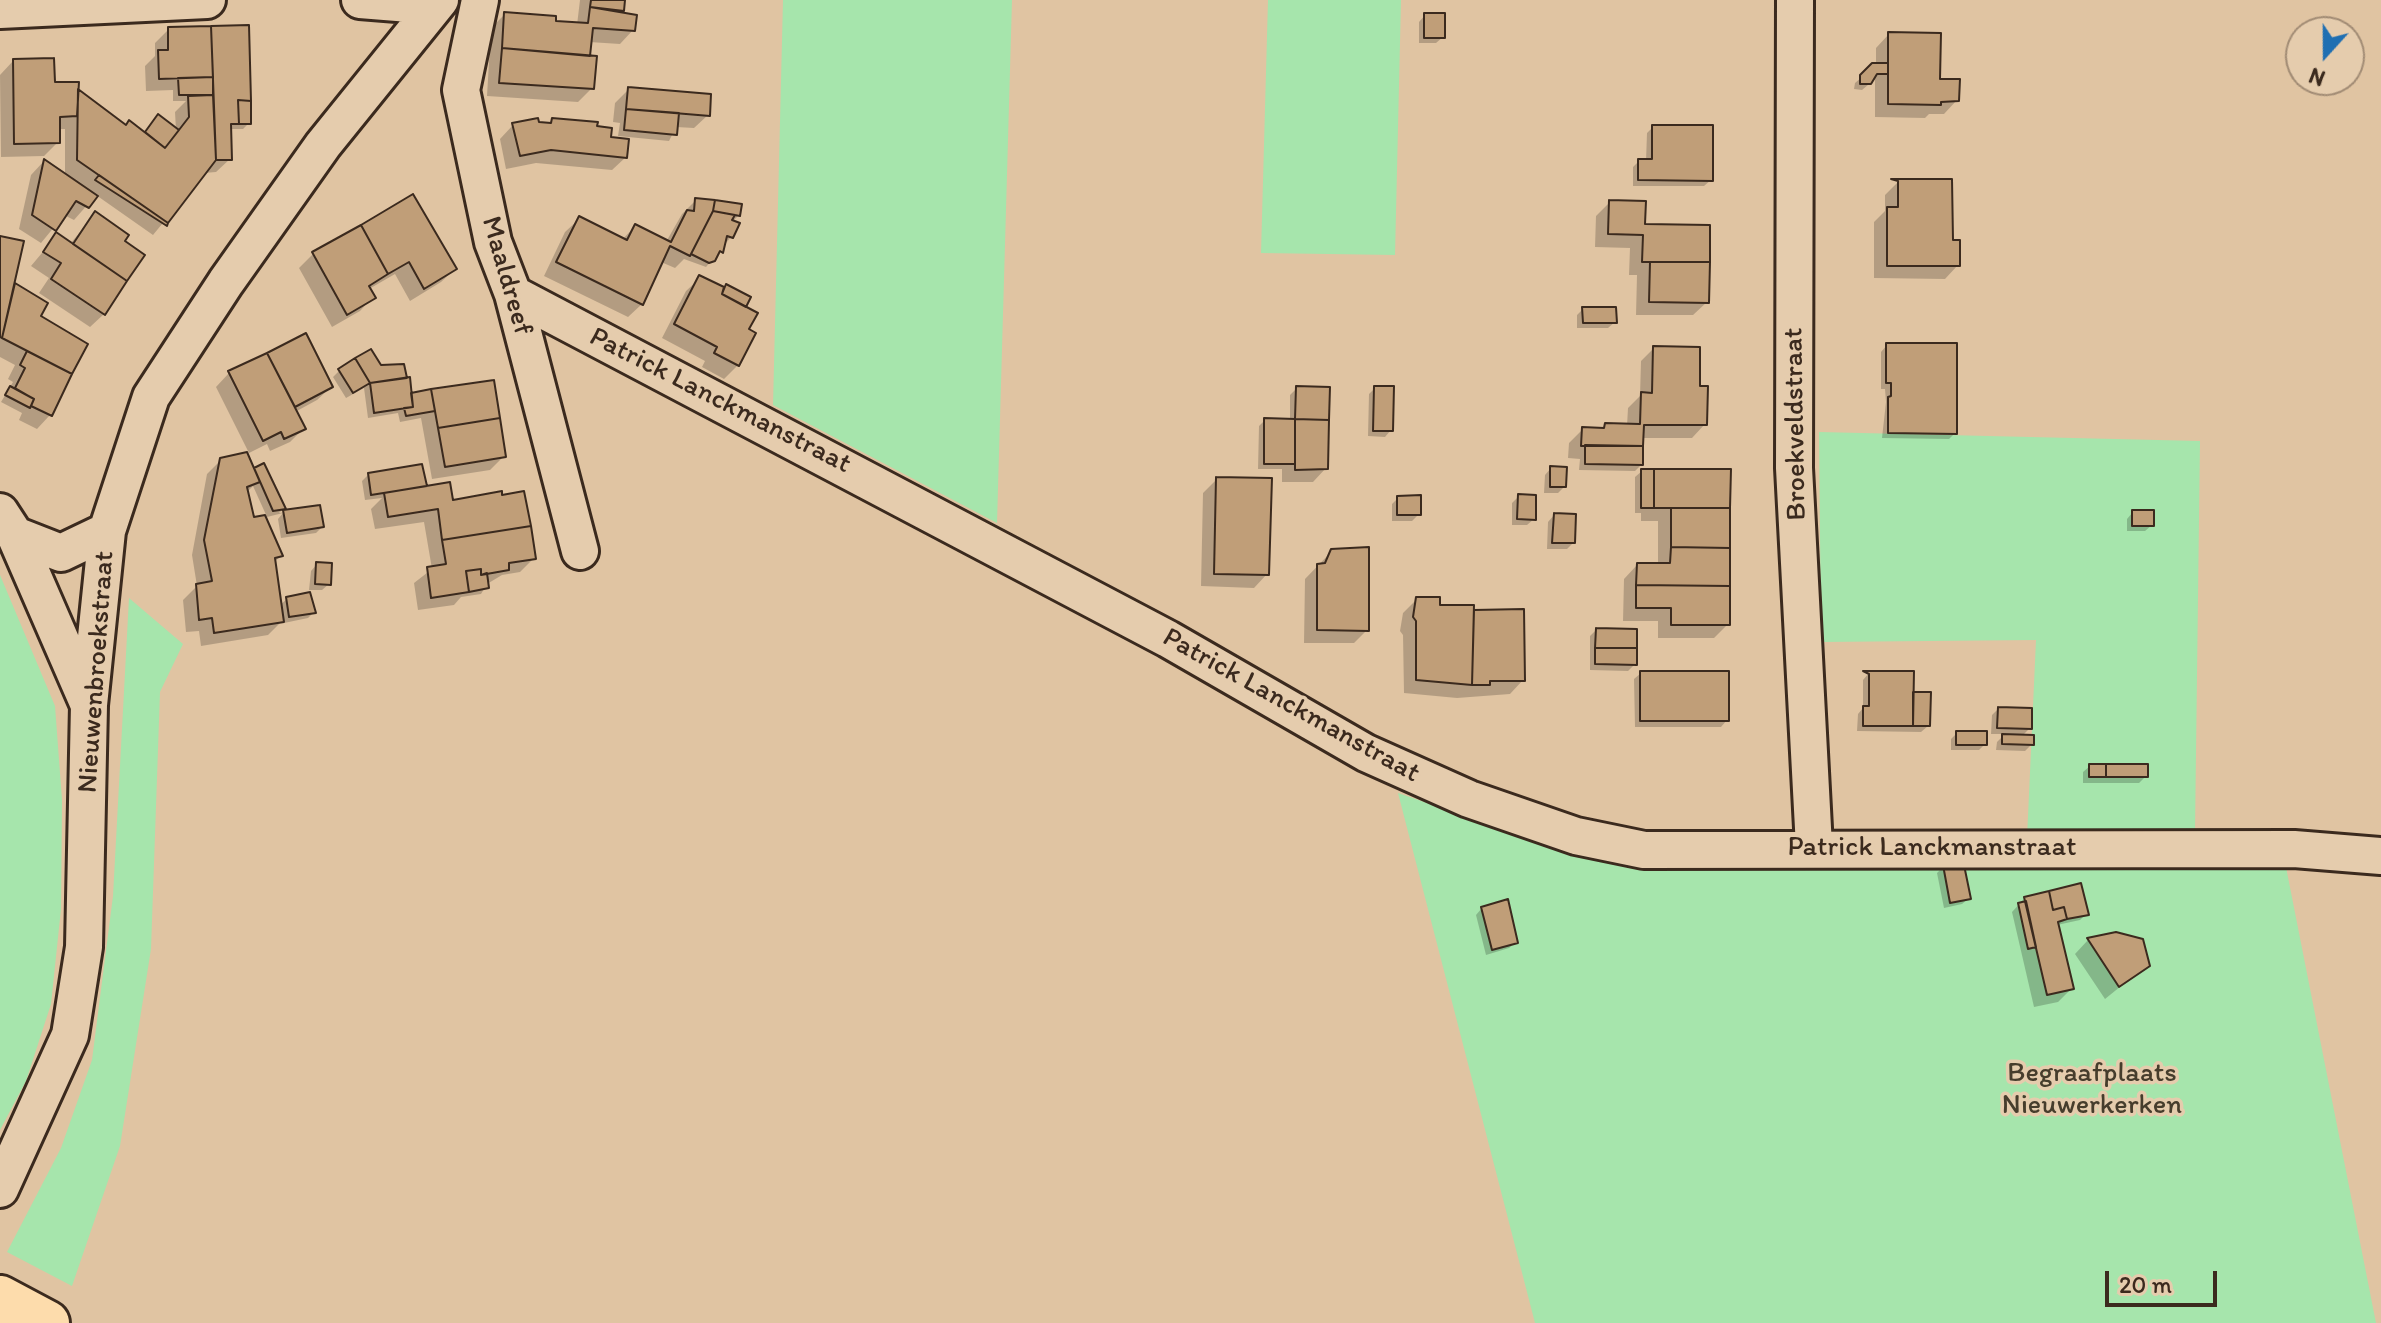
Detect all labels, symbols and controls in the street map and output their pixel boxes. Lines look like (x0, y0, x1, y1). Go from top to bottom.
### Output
north arrow (2285, 16, 2365, 96)
text: N (2305, 62, 2329, 92)
street label: Maaldreef (473, 213, 539, 339)
street label: Patrick Lanckmanstraat (584, 320, 856, 482)
street label: Broekveldstraat (1778, 327, 1814, 521)
street label: Nieuwenbroekstraat (72, 550, 122, 794)
street label: Patrick Lanckmanstraat (1156, 621, 1426, 791)
street label: Patrick Lanckmanstraat (1787, 831, 2077, 865)
park label: Begraafplaats Nieuwerkerken (2002, 1057, 2182, 1123)
scale bar (2109, 1255, 2221, 1305)
text: 20 m (2119, 1270, 2172, 1299)

